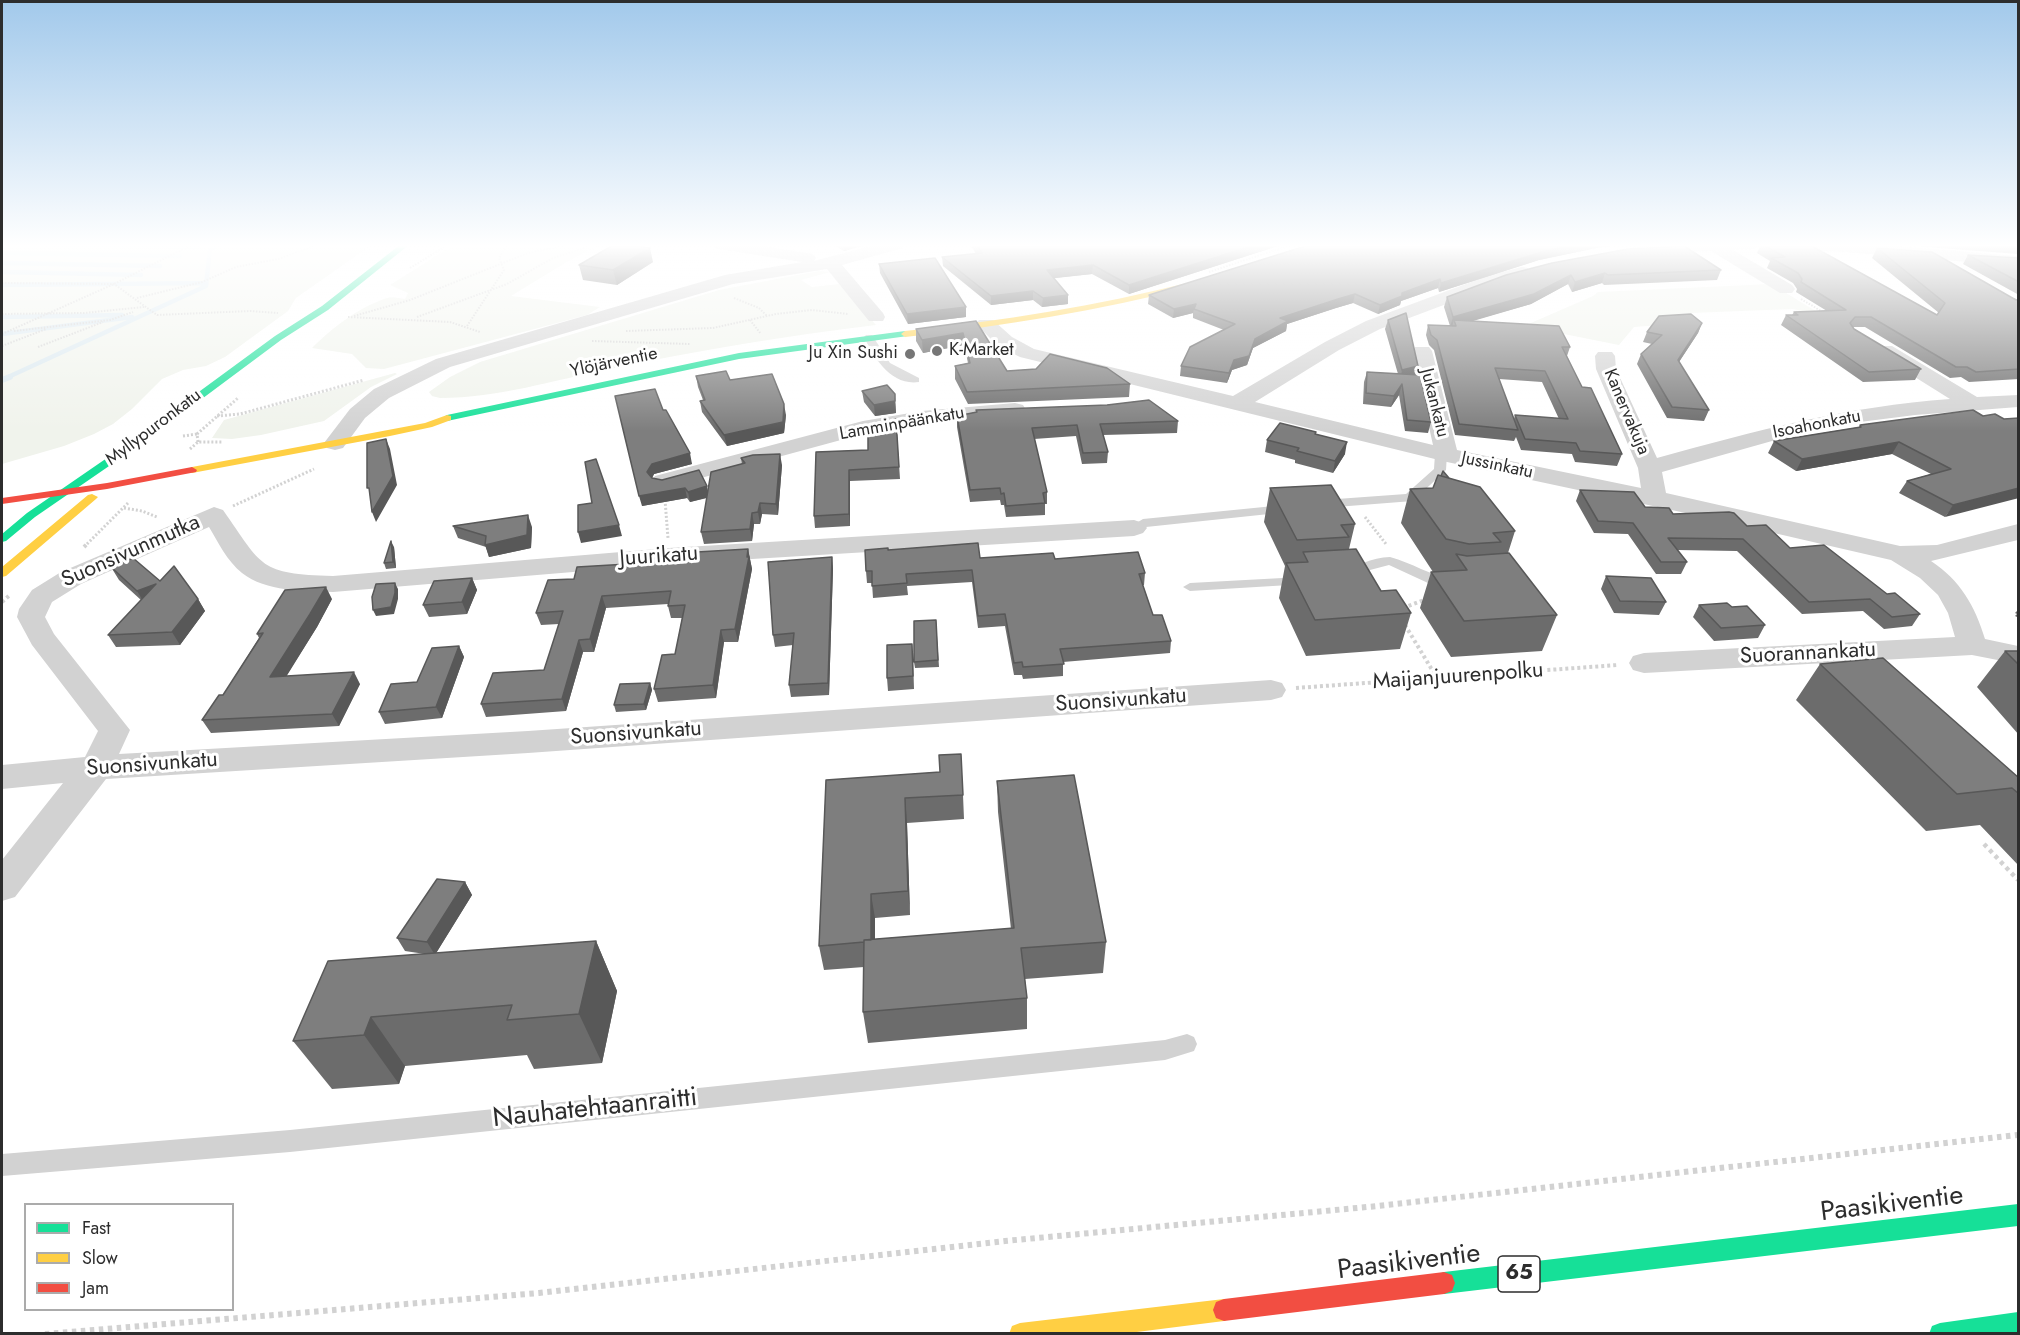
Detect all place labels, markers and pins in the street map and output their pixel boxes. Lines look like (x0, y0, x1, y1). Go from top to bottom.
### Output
place label: K-Market (949, 340, 1014, 362)
place label: Ju Xin Sushi (809, 343, 898, 365)
marker: K-Market (930, 344, 944, 358)
marker: Ju Xin Sushi (903, 347, 917, 361)

